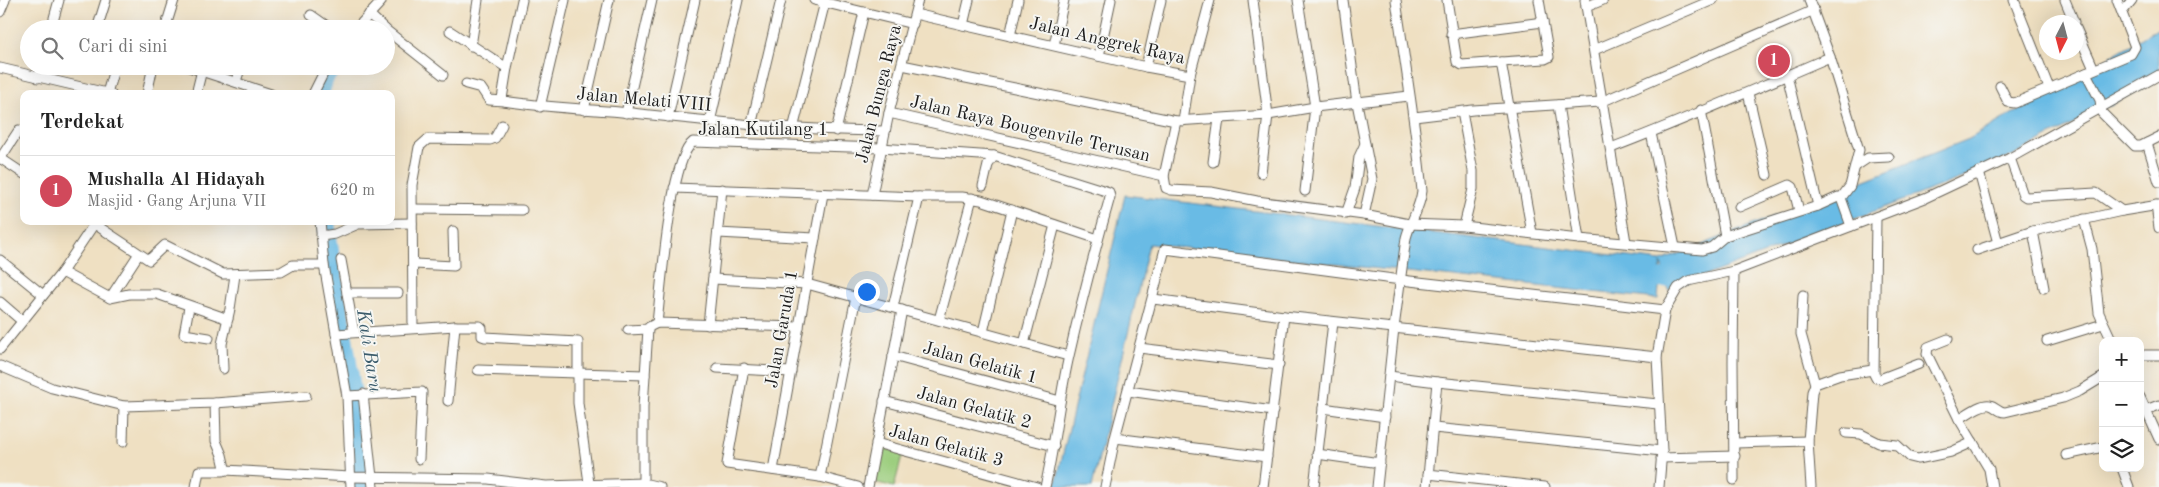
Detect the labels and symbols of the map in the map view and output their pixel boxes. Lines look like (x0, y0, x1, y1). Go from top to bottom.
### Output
street label: Jalan Anggrek Raya (1027, 14, 1187, 68)
north arrow (2039, 15, 2084, 60)
street label: Jalan Bunga Raya (853, 23, 905, 165)
pin: 1 (1758, 42, 1790, 80)
street label: Jalan Melati VIII (576, 85, 712, 115)
street label: Jalan Raya Bougenvile Terusan (908, 93, 1152, 166)
street label: Jalan Kutilang 1 (698, 121, 828, 139)
street label: Jalan Garuda 1 (763, 268, 801, 390)
your location (854, 279, 880, 305)
water label: Kali Baru (352, 307, 384, 394)
street label: Jalan Gelatik 1 (921, 339, 1039, 387)
street label: Jalan Gelatik 2 (915, 384, 1033, 432)
street label: Jalan Gelatik 3 (887, 422, 1005, 470)

